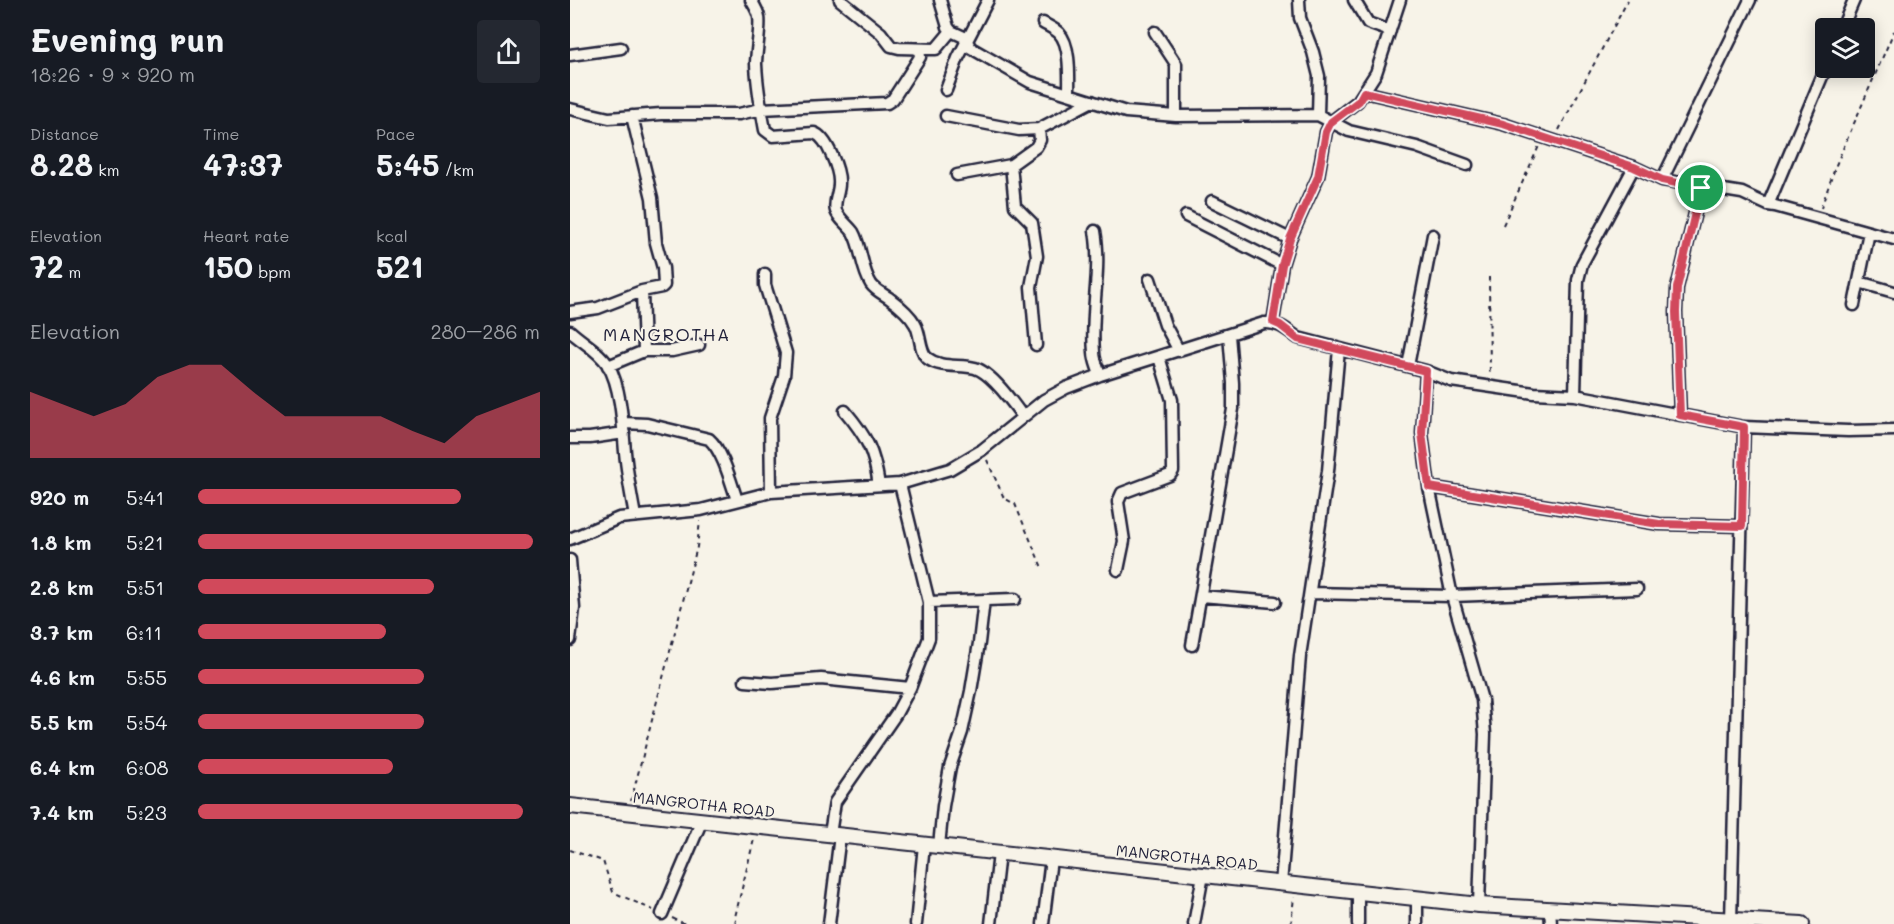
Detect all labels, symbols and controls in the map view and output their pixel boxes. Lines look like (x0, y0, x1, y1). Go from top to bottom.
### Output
text: Evening run (30, 17, 224, 60)
map controls (1815, 18, 1875, 78)
button: layers (1815, 18, 1875, 78)
button: share (477, 20, 540, 83)
text: 18:26 · 9 × 920 m (30, 61, 195, 87)
text: Distance (30, 123, 99, 144)
text: Time (203, 123, 239, 144)
text: Pace (376, 123, 415, 144)
text: 8.28 (30, 144, 93, 184)
text: 47:37 (203, 144, 283, 184)
text: 5:45 (376, 144, 440, 184)
text: km (93, 159, 120, 180)
text: /km (440, 159, 474, 180)
pin (1675, 162, 1726, 213)
icon: arrive (1684, 171, 1717, 204)
text: Elevation (30, 225, 102, 246)
text: Heart rate (203, 225, 289, 246)
text: kcal (376, 225, 408, 246)
text: 72 (30, 246, 63, 286)
text: 150 (203, 246, 253, 286)
text: 521 (376, 246, 424, 286)
text: m (63, 261, 81, 282)
text: bpm (253, 261, 291, 282)
text: Elevation (30, 318, 120, 344)
text: 280–286 m (430, 318, 540, 344)
district label: MANGROTHA (603, 322, 731, 346)
text: 920 m (30, 484, 89, 510)
text: 5:41 (126, 484, 165, 510)
text: 1.8 km (30, 529, 91, 555)
text: 5:21 (126, 529, 164, 555)
text: 2.8 km (30, 574, 94, 600)
text: 5:51 (126, 574, 164, 600)
text: 3.7 km (30, 619, 93, 645)
text: 6:11 (126, 619, 162, 645)
text: 4.6 km (30, 664, 95, 690)
text: 5:55 (126, 664, 167, 690)
text: 5.5 km (30, 709, 93, 735)
text: 5:54 (126, 709, 167, 735)
text: 6.4 km (30, 754, 95, 780)
text: 6:08 (126, 754, 169, 780)
street label: MANGROTHA ROAD (632, 787, 776, 821)
text: 7.4 km (30, 799, 94, 825)
text: 5:23 (126, 799, 167, 825)
street label: MANGROTHA ROAD (1115, 840, 1259, 874)

